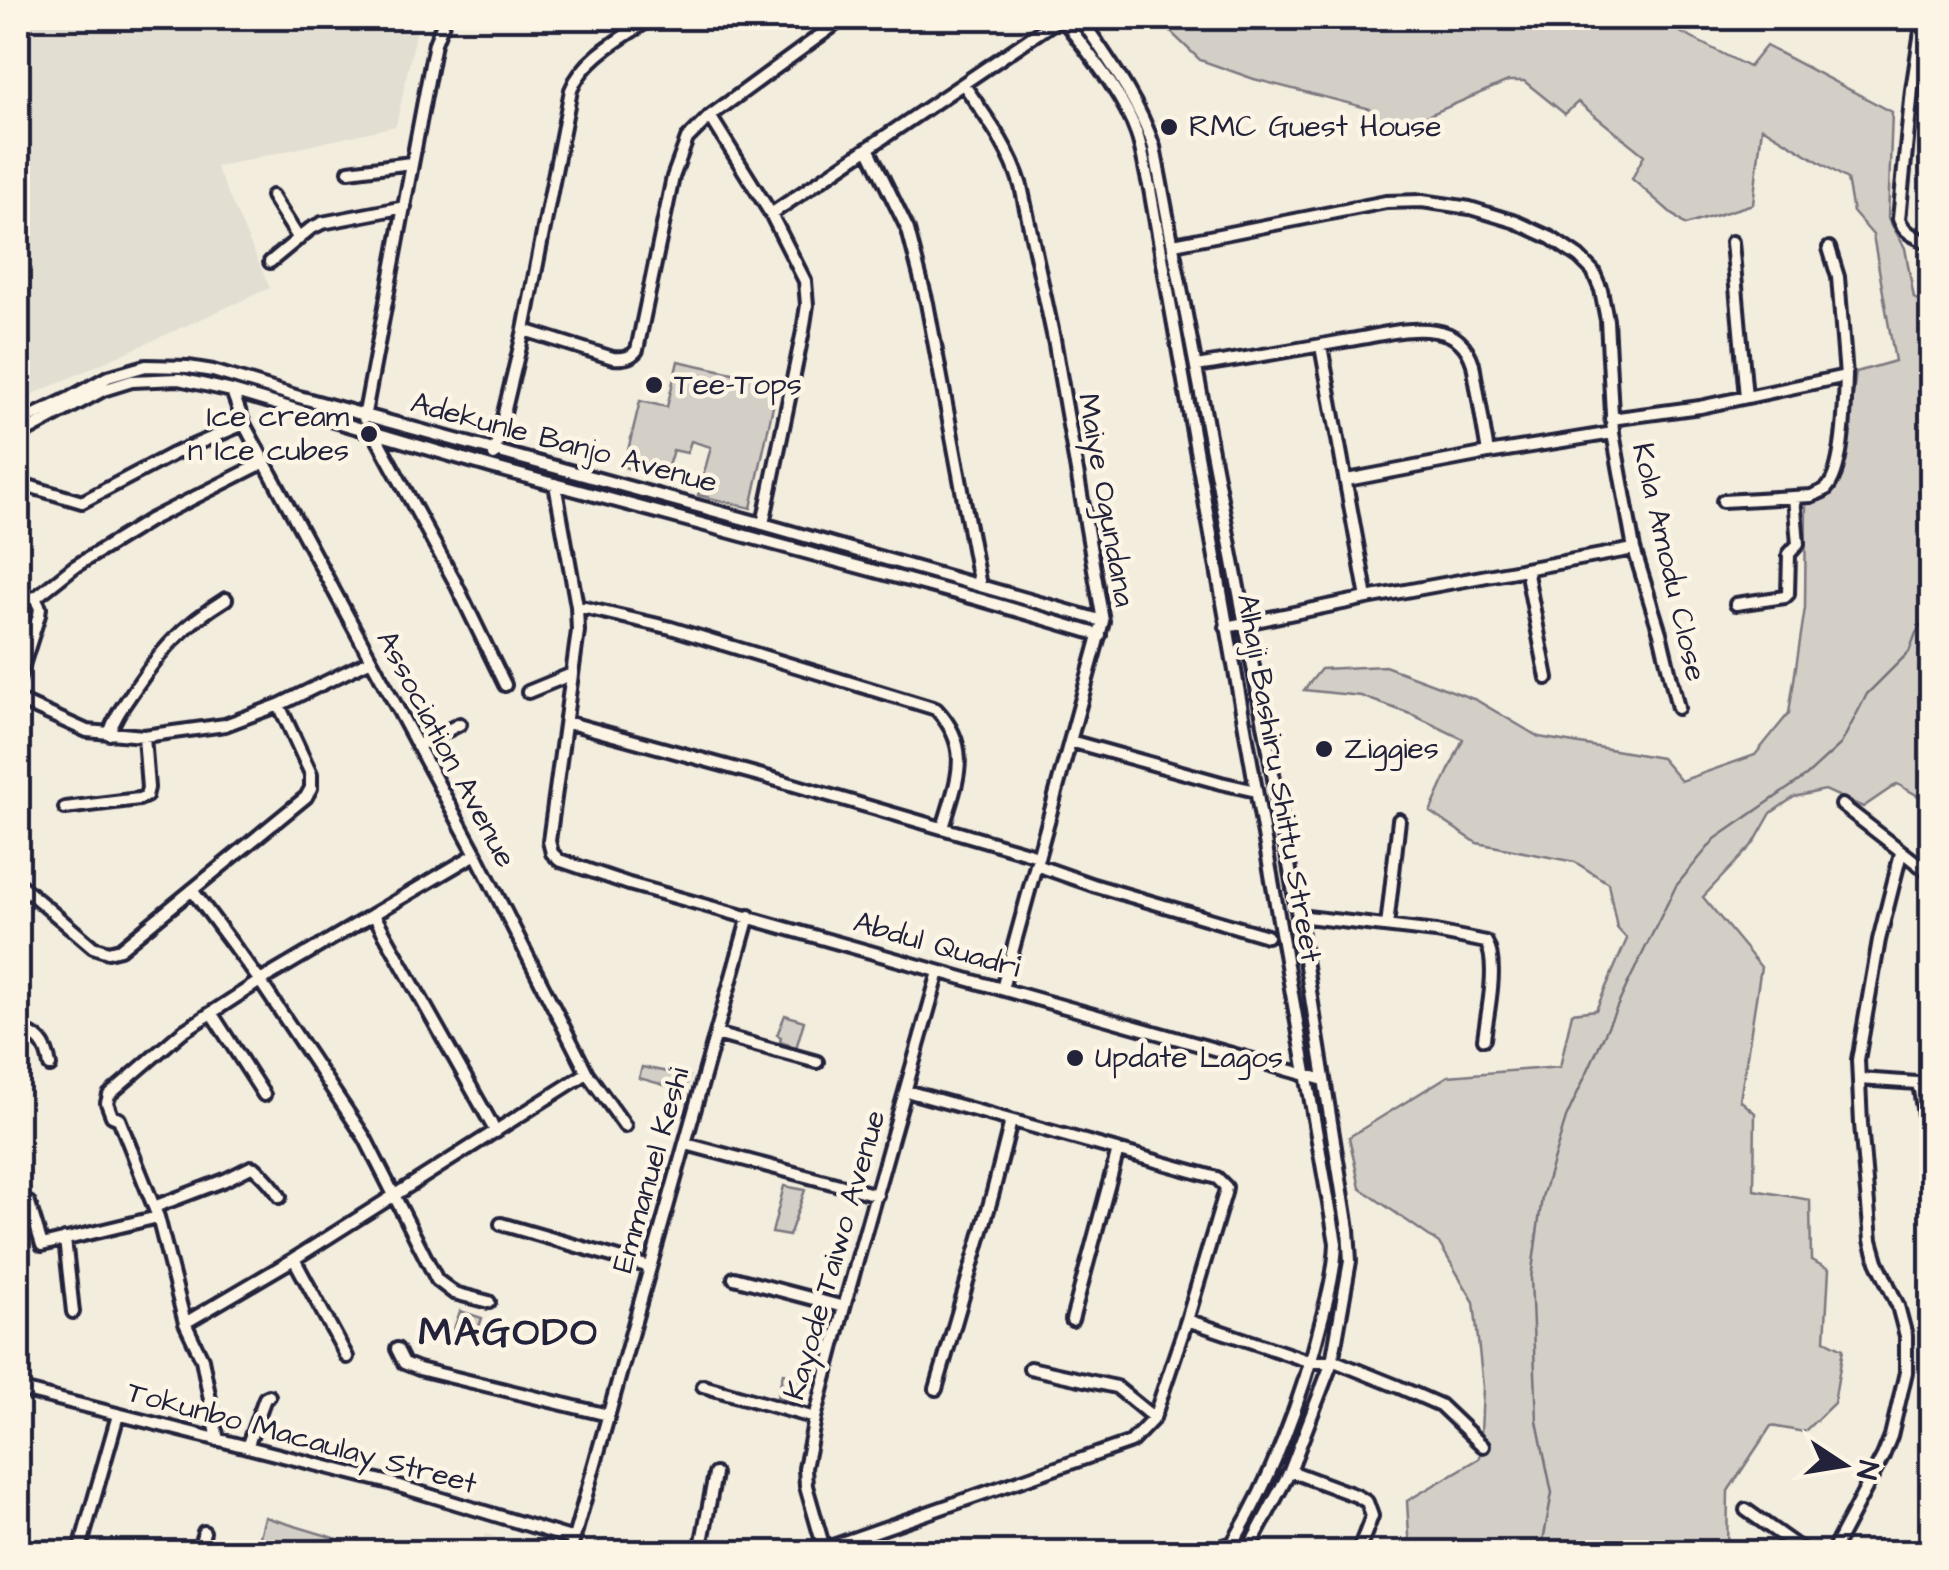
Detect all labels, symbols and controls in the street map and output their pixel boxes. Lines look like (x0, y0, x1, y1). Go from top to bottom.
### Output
place label: RMC Guest House (1189, 106, 1441, 148)
marker: RMC Guest House (1158, 116, 1180, 138)
place label: Tee-Tops (674, 364, 802, 406)
marker: Tee-Tops (643, 374, 665, 396)
street label: Adekunle Banjo Avenue (406, 382, 722, 504)
street label: Maiye Ogundana (1066, 390, 1145, 610)
place label: Ice cream n Ice cubes (188, 396, 350, 472)
marker: Ice cream n Ice cubes (358, 423, 380, 445)
street label: Kola Amodu Close (1621, 439, 1717, 685)
street label: Alhaji Bashiru Shittu Street (1226, 590, 1332, 966)
street label: Association Avenue (366, 623, 526, 875)
place label: Ziggies (1344, 728, 1439, 771)
marker: Ziggies (1313, 738, 1335, 760)
street label: Abdul Quadri (849, 901, 1026, 989)
place label: Update Lagos (1095, 1037, 1283, 1080)
marker: Update Lagos (1064, 1047, 1086, 1069)
street label: Emmanuel Keshi (602, 1062, 700, 1278)
street label: Kayode Taiwo Avenue (774, 1105, 897, 1405)
district label: MAGODO (419, 1306, 599, 1361)
street label: Tokunbo Macaulay Street (122, 1371, 482, 1506)
north arrow (1794, 1415, 1894, 1515)
text: N (1846, 1457, 1888, 1483)

